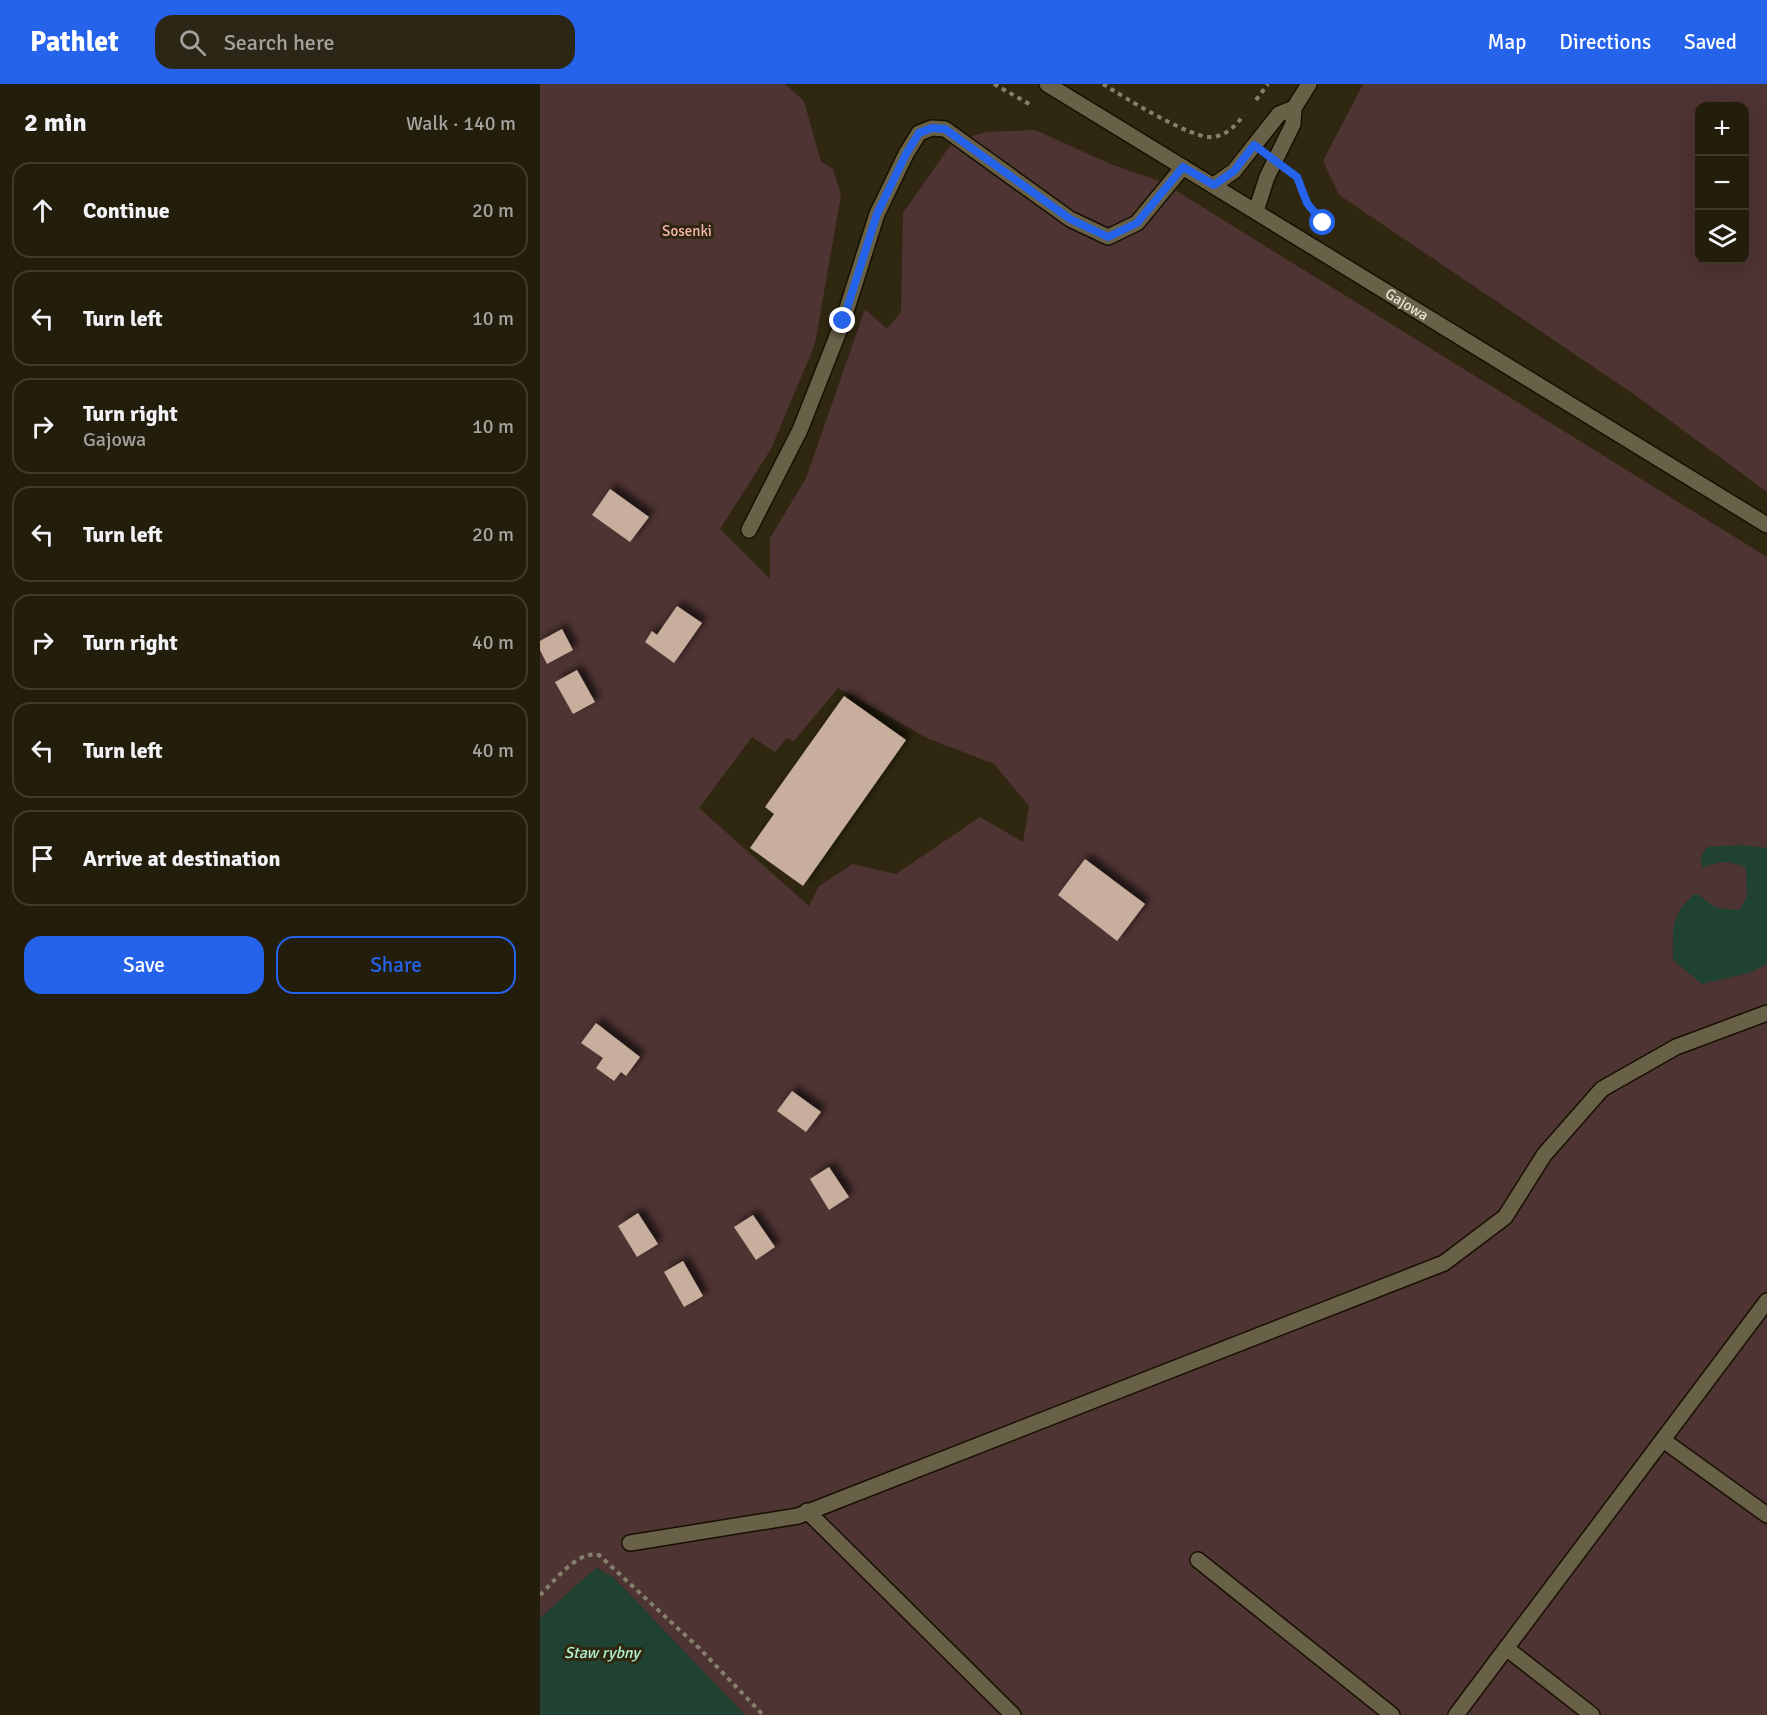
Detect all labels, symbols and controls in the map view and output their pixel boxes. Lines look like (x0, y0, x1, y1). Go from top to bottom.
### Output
search box (155, 15, 575, 69)
text: Pathlet (30, 25, 119, 59)
icon: search (176, 26, 209, 59)
text: Search here (224, 29, 335, 56)
text: Map (1488, 29, 1526, 55)
text: Directions (1559, 29, 1651, 55)
text: Saved (1684, 29, 1737, 55)
map controls (1695, 102, 1749, 264)
button: + (1695, 102, 1749, 156)
text: 2 min (24, 107, 87, 139)
text: Walk · 140 m (406, 111, 516, 136)
button: − (1695, 156, 1749, 210)
icon: ahead (26, 194, 59, 227)
text: Continue (83, 197, 170, 224)
text: 20 m (472, 198, 514, 223)
route start (1309, 209, 1335, 235)
button: layers (1695, 210, 1749, 264)
park label: Sosenki (662, 222, 712, 240)
street label: Gajowa (1382, 284, 1432, 324)
icon: left (26, 302, 59, 335)
text: Turn left (83, 305, 163, 332)
text: 10 m (472, 306, 514, 331)
route end (829, 307, 855, 333)
text: Turn right (83, 400, 178, 427)
icon: right (26, 410, 59, 443)
text: 10 m (472, 414, 514, 439)
text: Gajowa (83, 427, 146, 452)
icon: left (26, 518, 59, 551)
text: Turn left (83, 521, 163, 548)
text: 20 m (472, 522, 514, 547)
icon: right (26, 626, 59, 659)
text: Turn right (83, 629, 178, 656)
text: 40 m (472, 630, 514, 655)
icon: left (26, 734, 59, 767)
text: Turn left (83, 737, 163, 764)
text: 40 m (472, 738, 514, 763)
icon: arrive (26, 842, 59, 875)
text: Arrive at destination (83, 845, 280, 872)
button: Save (24, 936, 264, 994)
button: Share (276, 936, 516, 994)
water label: Staw rybny (564, 1643, 642, 1663)

